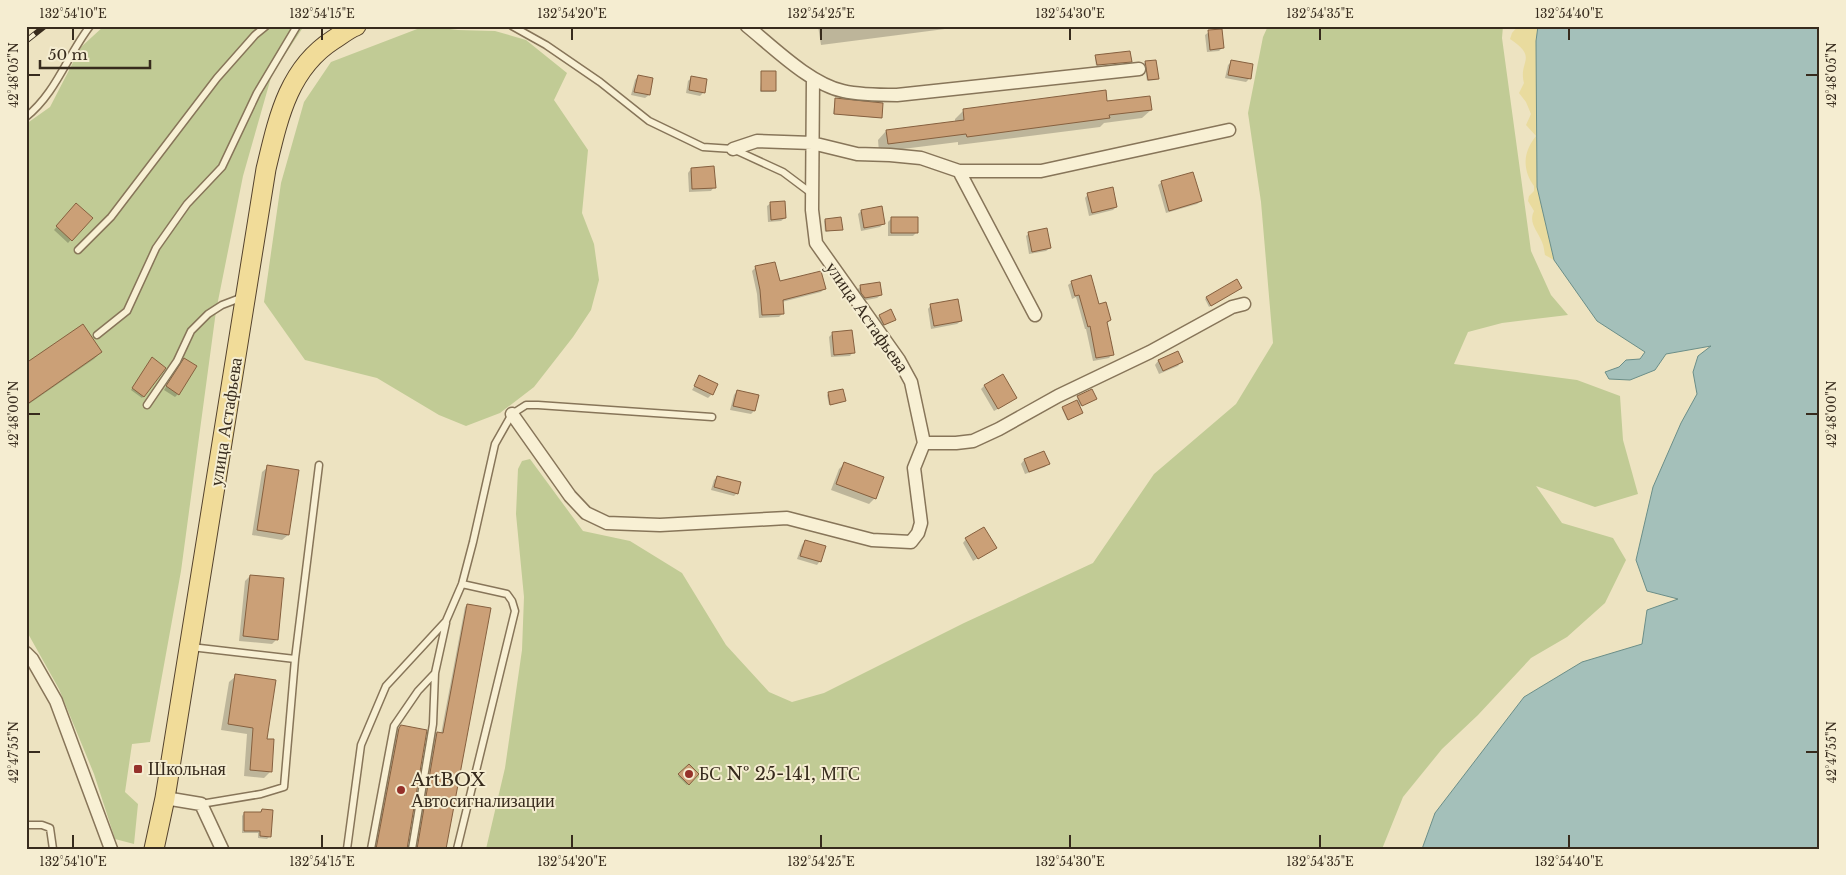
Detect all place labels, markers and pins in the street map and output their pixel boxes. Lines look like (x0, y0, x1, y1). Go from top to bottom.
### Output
place label: Школьная (148, 758, 226, 780)
marker: Школьная (132, 763, 144, 775)
place label: БС № 25-141, МТС (699, 763, 860, 785)
marker: БС № 25-141, МТС (683, 768, 695, 780)
place label: ArtBOX Автосигнализации (410, 769, 555, 812)
marker: ArtBOX Автосигнализации (395, 784, 407, 796)

